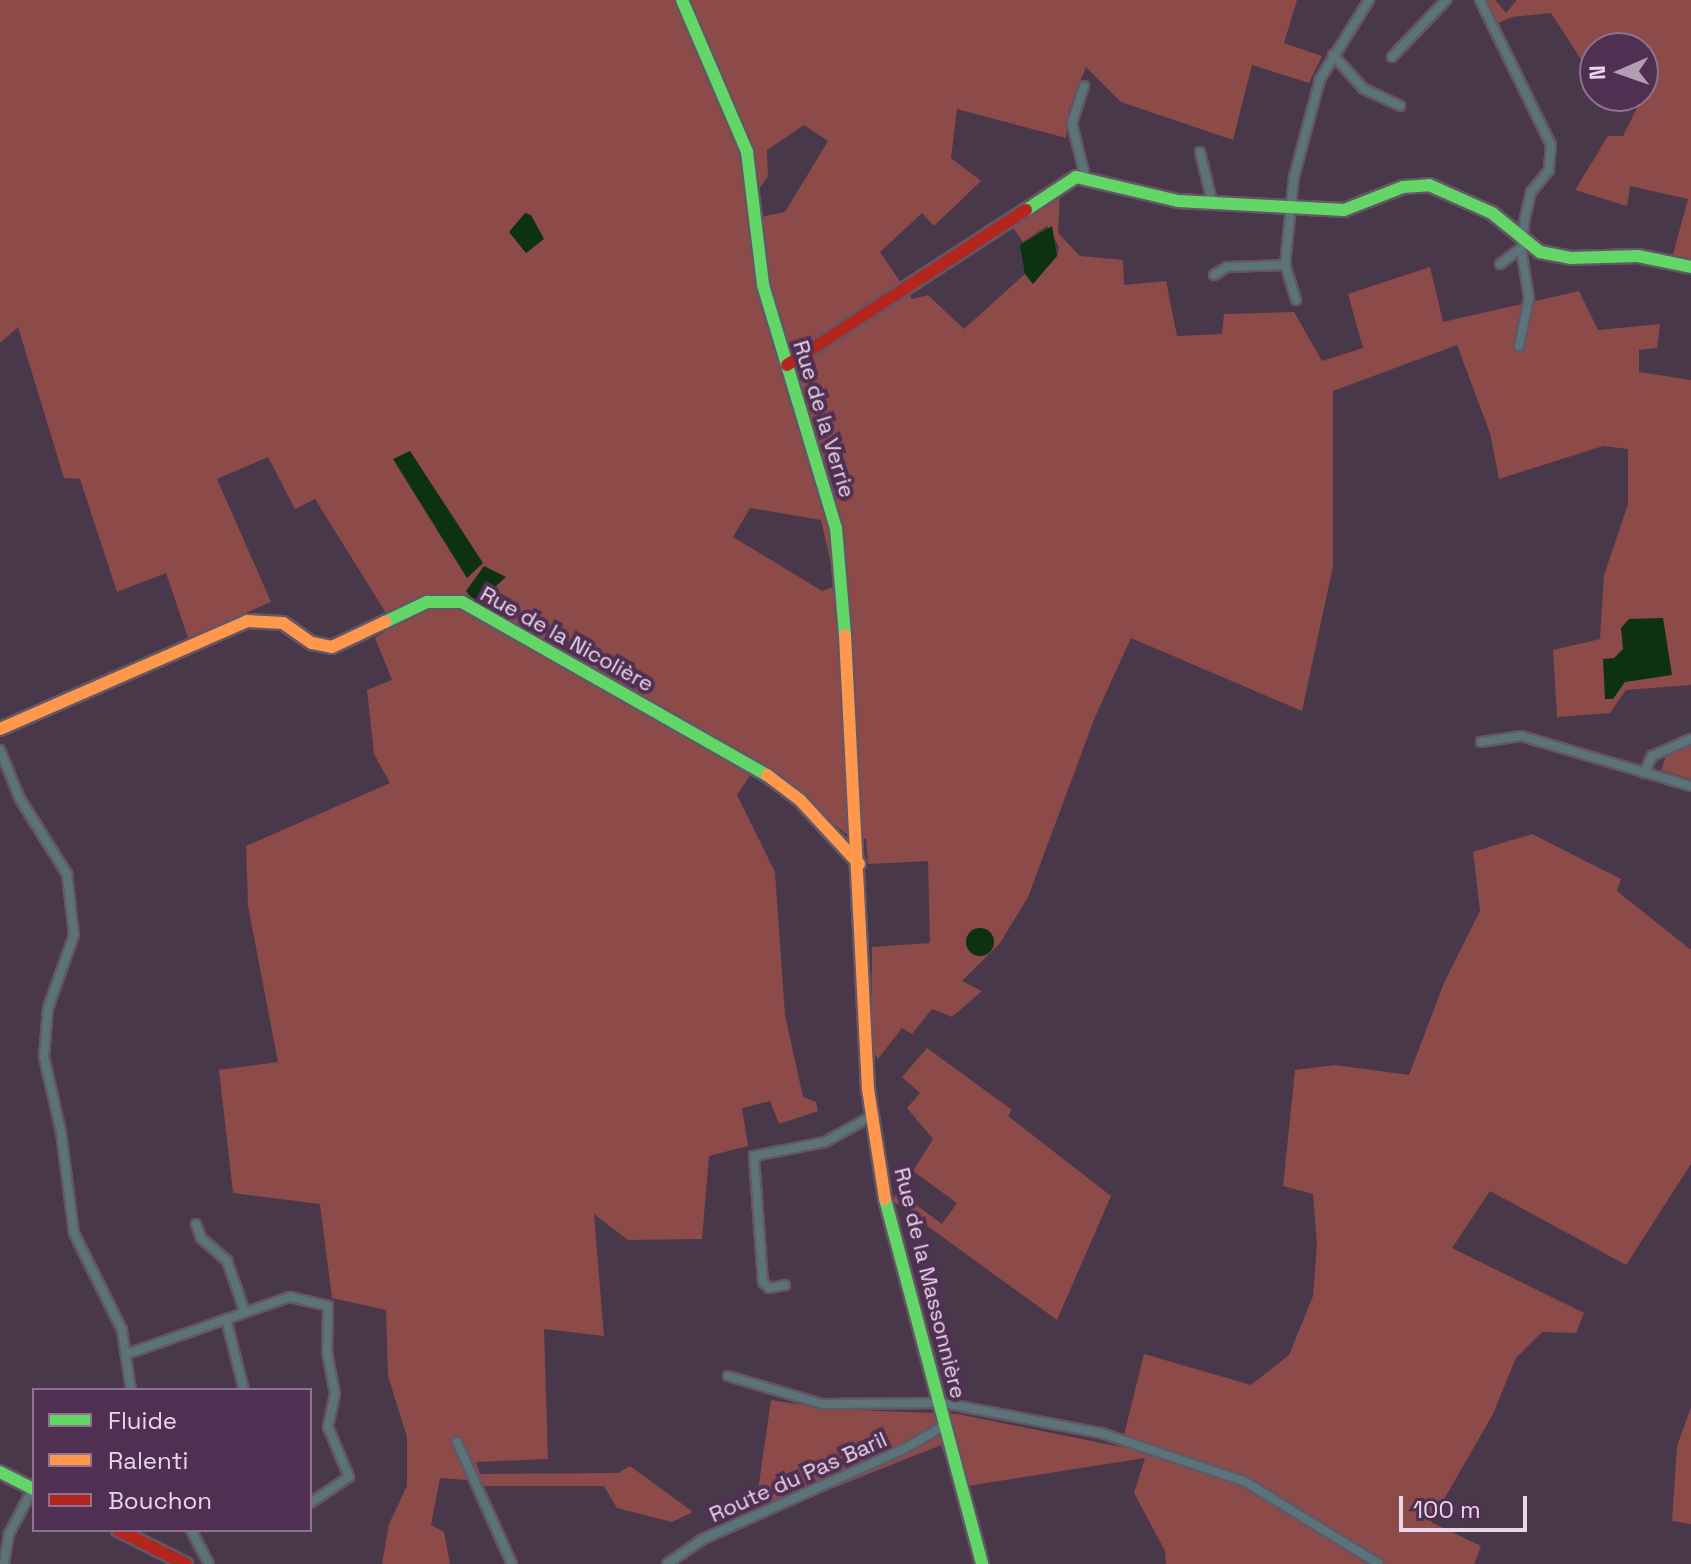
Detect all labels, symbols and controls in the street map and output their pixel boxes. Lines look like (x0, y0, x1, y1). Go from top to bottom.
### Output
north arrow (1579, 32, 1659, 112)
text: N (1583, 65, 1611, 81)
street label: Rue de la Verrie (787, 337, 861, 501)
street label: Rue de la Nicolière (476, 580, 658, 698)
street label: Rue de la Massonnière (888, 1165, 972, 1401)
legend (32, 1388, 312, 1532)
text: Fluide (108, 1405, 177, 1436)
street label: Route du Pas Baril (705, 1426, 891, 1528)
text: Ralenti (108, 1445, 188, 1476)
scale bar (1403, 1480, 1531, 1530)
text: Bouchon (108, 1485, 212, 1516)
text: 100 m (1413, 1494, 1481, 1525)

